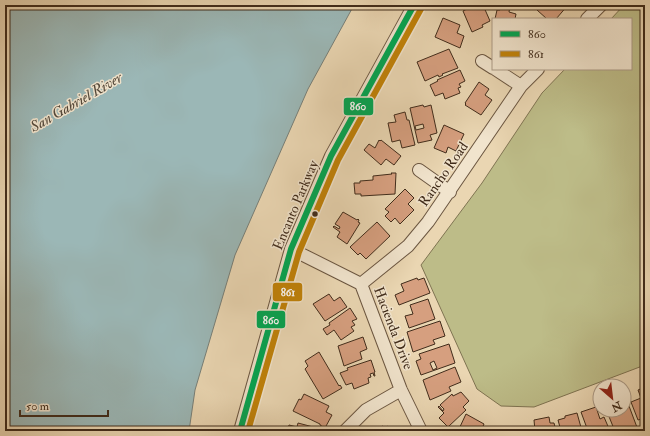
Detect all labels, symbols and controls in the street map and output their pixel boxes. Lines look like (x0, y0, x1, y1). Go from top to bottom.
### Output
legend (492, 18, 632, 70)
text: 860 (528, 27, 546, 42)
text: 861 (528, 47, 544, 62)
water label: San Gabriel River (26, 68, 127, 137)
line badge: 860 (343, 97, 374, 116)
text: 860 (350, 100, 367, 113)
street label: Rancho Road (415, 139, 472, 210)
street label: Encanto Parkway (269, 157, 323, 253)
unlabelled marker (310, 209, 320, 219)
line badge: 861 (272, 282, 303, 302)
street label: Hacienda Drive (370, 284, 417, 372)
text: 861 (281, 286, 295, 299)
line badge: 860 (256, 310, 286, 329)
text: 860 (263, 314, 280, 327)
north arrow (592, 378, 632, 418)
scale bar (20, 392, 108, 418)
text: N (608, 398, 625, 415)
text: 50 m (26, 399, 50, 414)

